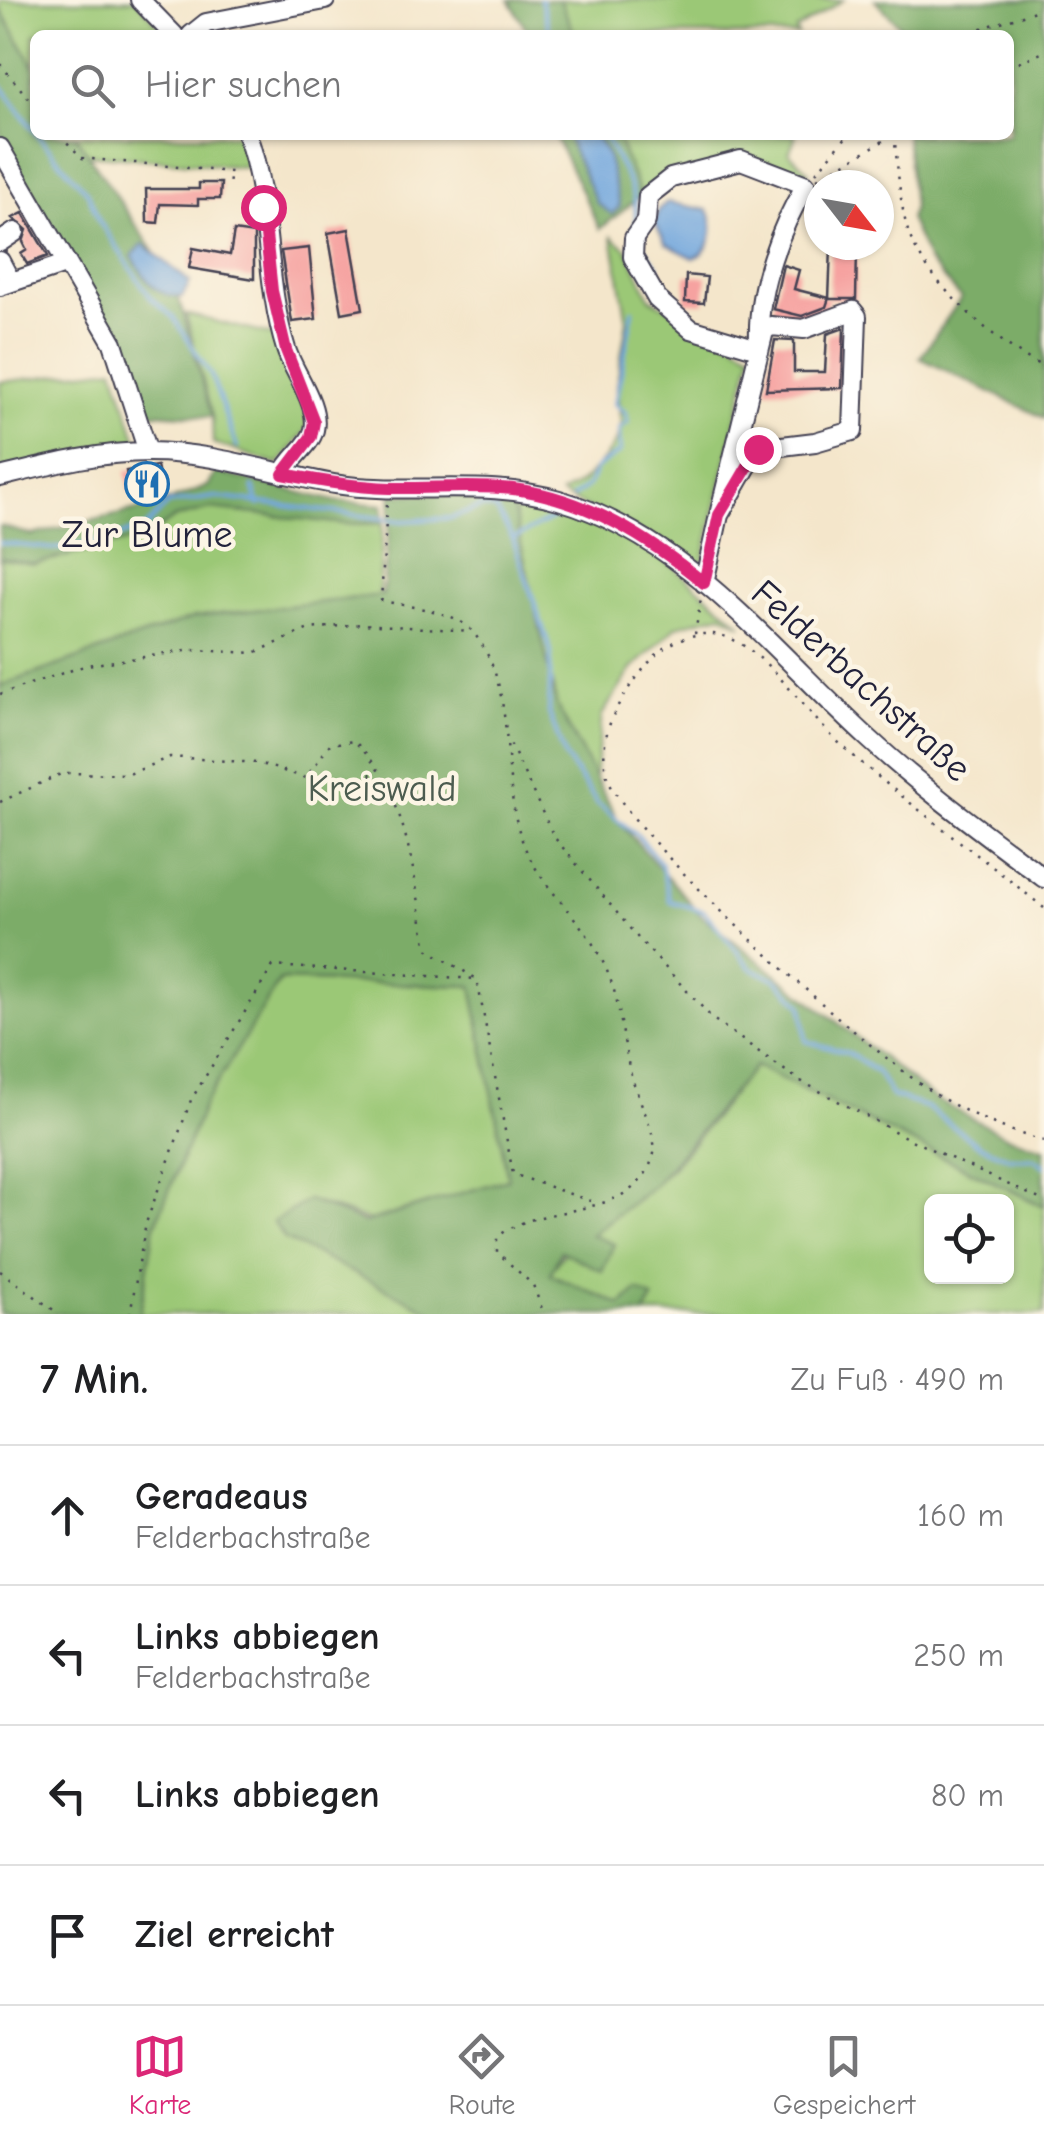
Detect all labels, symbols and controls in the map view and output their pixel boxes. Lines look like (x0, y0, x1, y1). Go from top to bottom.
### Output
search box (30, 30, 1014, 140)
icon: search (65, 58, 120, 113)
text: Hier suchen (145, 63, 342, 107)
north arrow (804, 170, 894, 260)
route start (241, 185, 287, 231)
route end (736, 427, 782, 473)
restaurant icon: Zur Blume (124, 461, 170, 507)
place label: Zur Blume (61, 513, 233, 557)
street label: Felderbachstraße (742, 571, 980, 791)
park label: Kreiswald (307, 767, 457, 811)
map controls (924, 1194, 1014, 1284)
button: locate (924, 1194, 1014, 1284)
text: 7 Min. (40, 1355, 148, 1404)
text: Zu Fuß · 490 m (791, 1361, 1004, 1398)
text: Geradeaus (135, 1475, 308, 1519)
icon: ahead (40, 1488, 95, 1543)
text: 160 m (917, 1497, 1004, 1534)
text: Felderbachstraße (135, 1519, 371, 1556)
text: Links abbiegen (135, 1615, 380, 1659)
icon: left (40, 1628, 95, 1683)
text: 250 m (913, 1637, 1004, 1674)
text: Felderbachstraße (135, 1659, 371, 1696)
icon: left (40, 1768, 95, 1823)
text: Links abbiegen (135, 1773, 380, 1817)
text: 80 m (931, 1777, 1004, 1814)
icon: arrive (40, 1908, 95, 1963)
text: Ziel erreicht (135, 1913, 334, 1957)
tab: Karte (129, 2029, 191, 2121)
tab: Route (449, 2029, 515, 2121)
tab: Gespeichert (773, 2029, 915, 2121)

